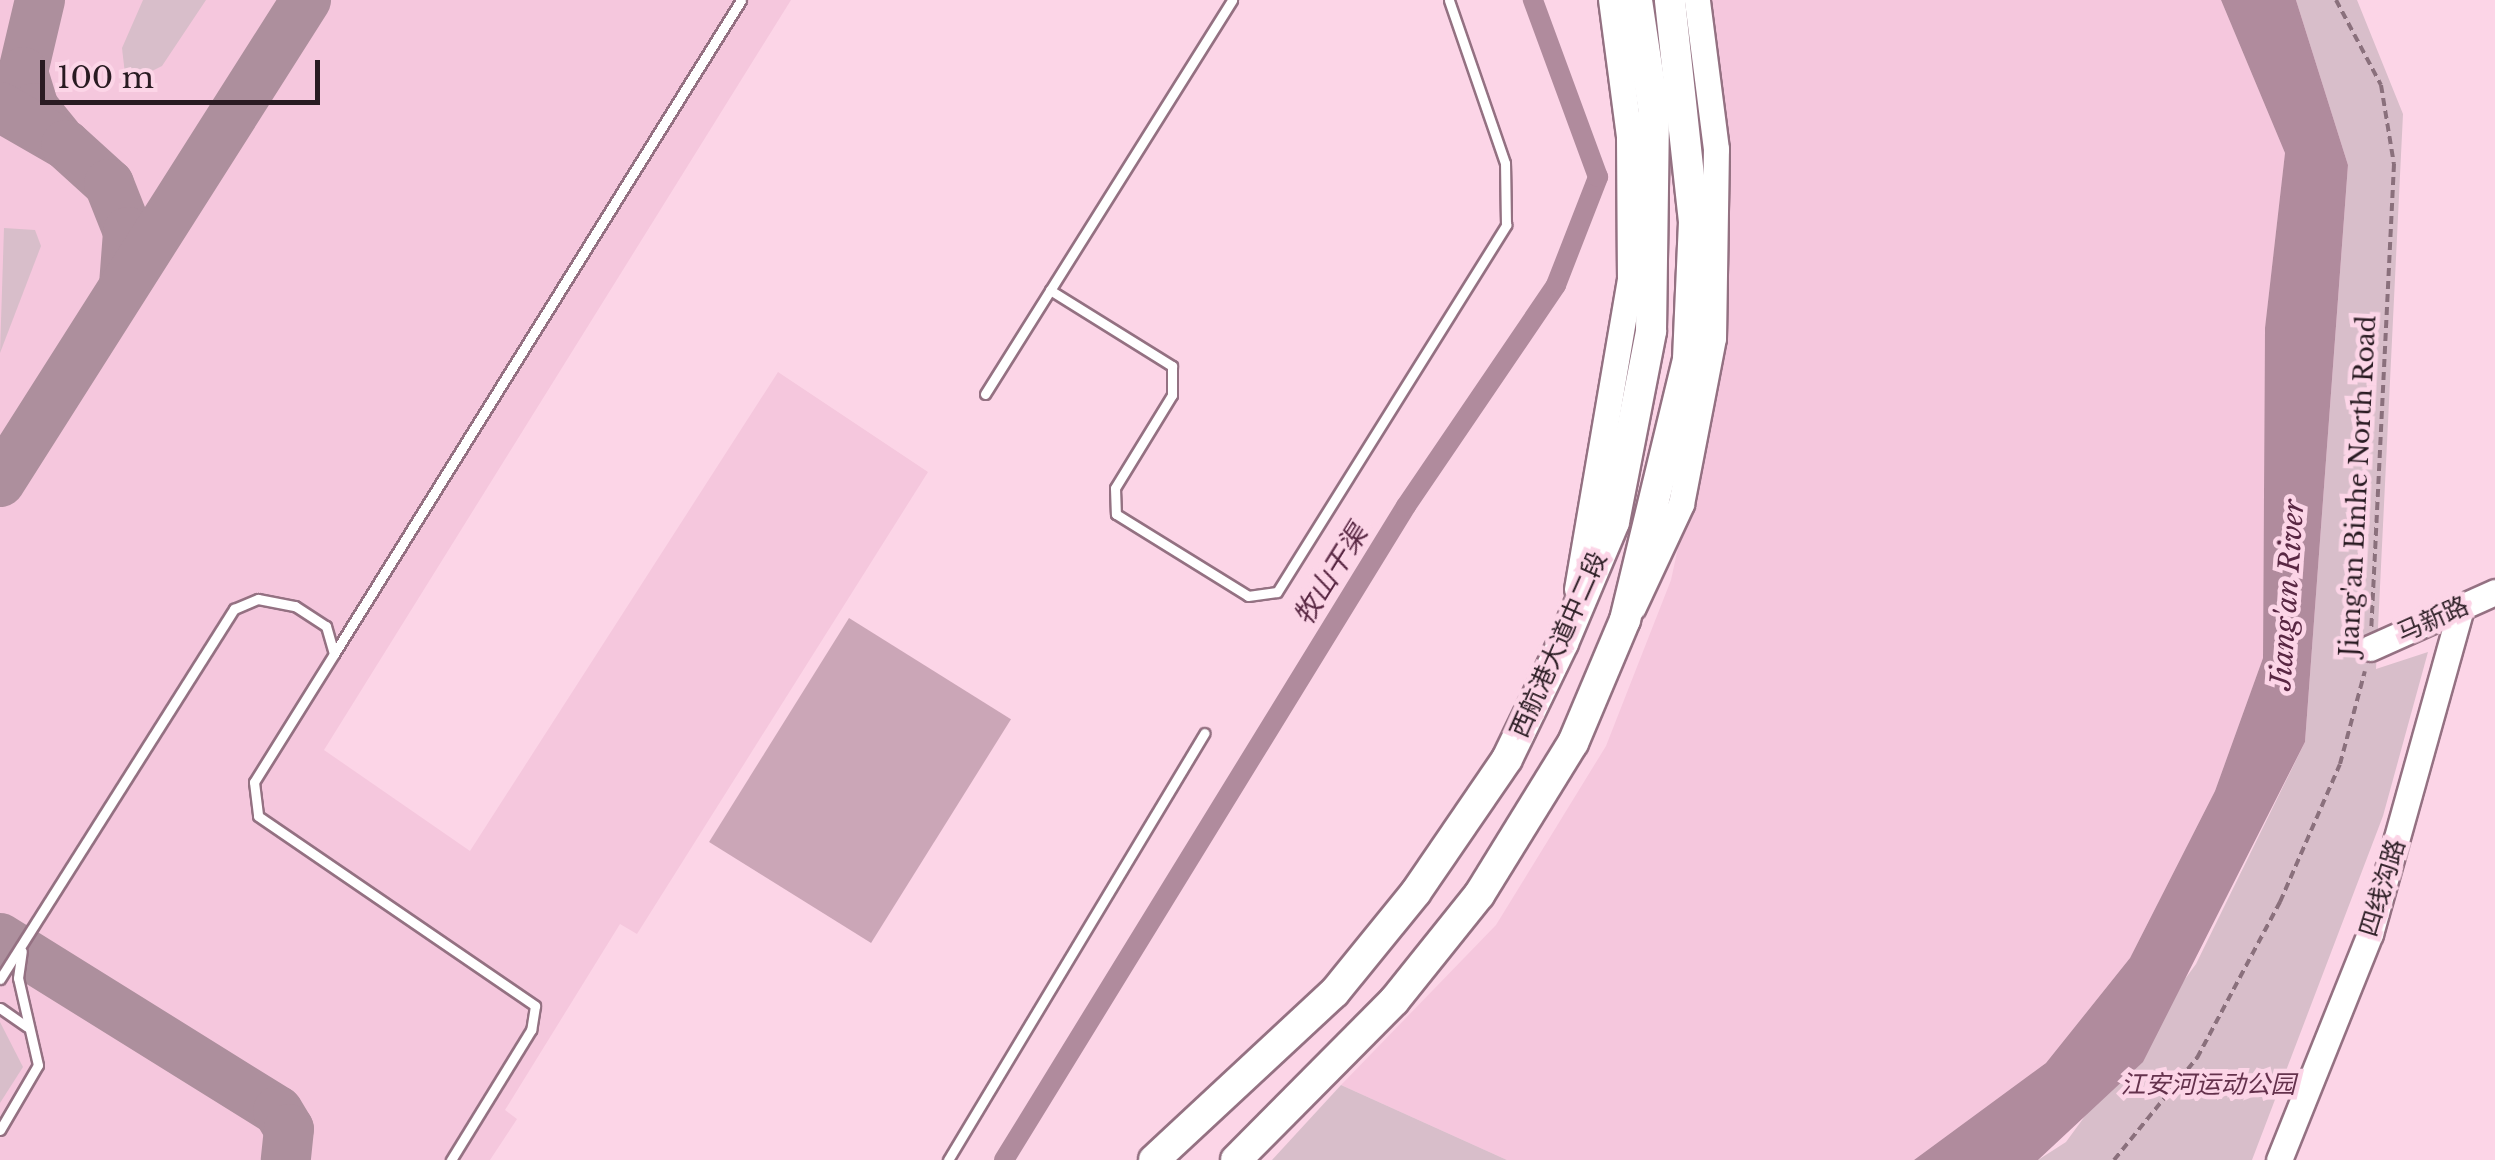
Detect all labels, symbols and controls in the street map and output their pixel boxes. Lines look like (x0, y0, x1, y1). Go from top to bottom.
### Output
scale bar (45, 40, 325, 102)
text: 100 m (57, 59, 154, 96)
street label: Jiang'an Binhe North Road (2335, 315, 2383, 657)
water label: Jiang'an River (2265, 498, 2311, 692)
water label: 牧山干渠 (1287, 519, 1375, 631)
street label: 西航港大道中二段 (1505, 548, 1613, 742)
street label: 马新路 (2393, 591, 2473, 649)
street label: 四线沟路 (2354, 836, 2412, 940)
park label: 江安河运动公园 (2121, 1070, 2295, 1100)

